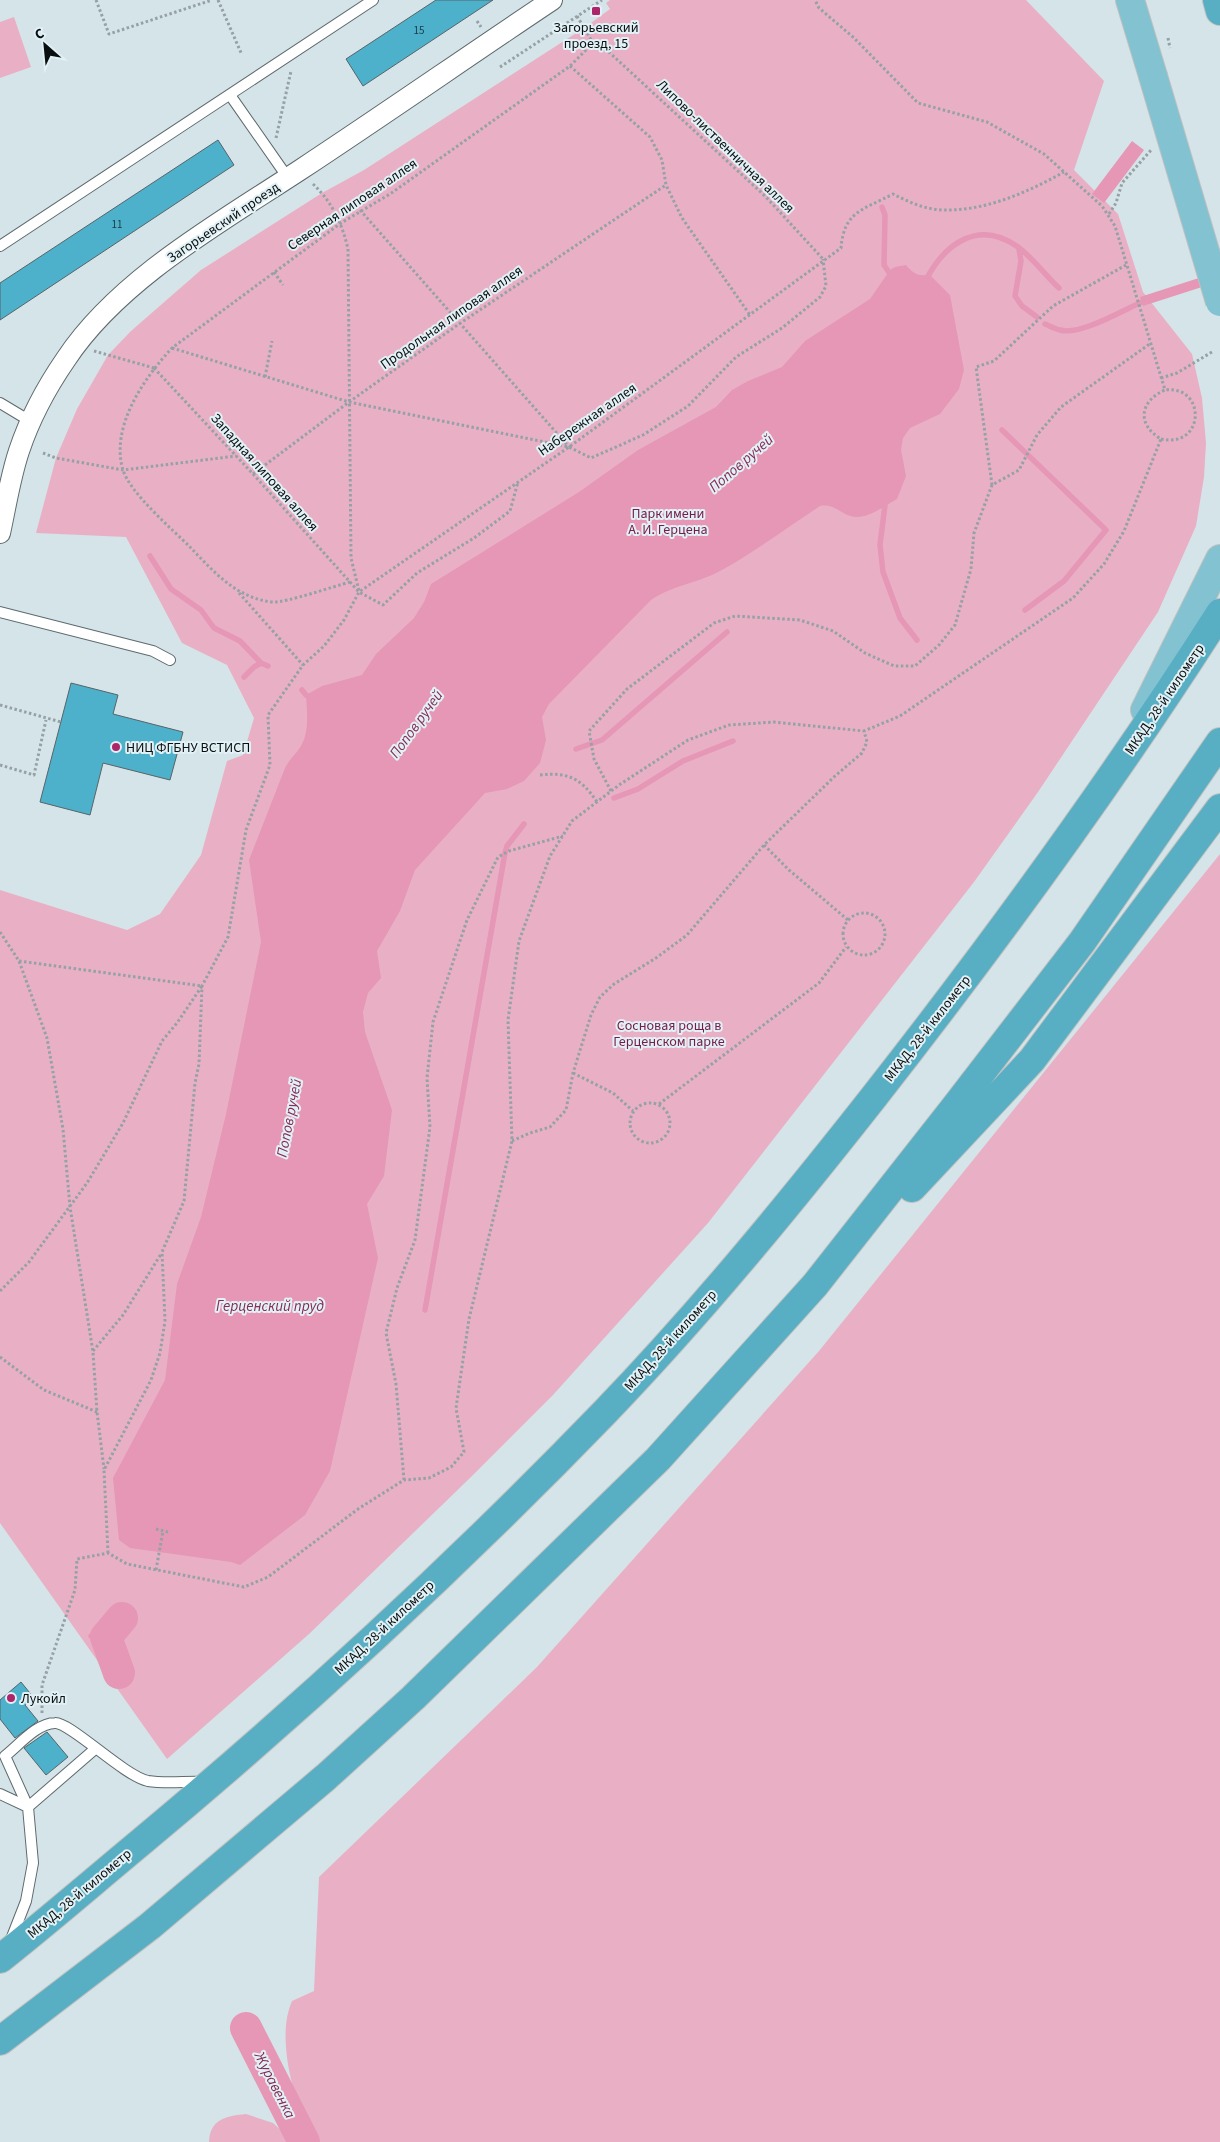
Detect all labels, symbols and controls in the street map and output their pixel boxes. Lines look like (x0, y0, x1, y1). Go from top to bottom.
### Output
marker: Загорьевский проезд, 15 (590, 5, 602, 17)
place label: Загорьевский проезд, 15 (553, 18, 639, 54)
north arrow (20, 20, 70, 70)
house number: 15 (414, 23, 424, 38)
text: С (31, 24, 48, 45)
street label: Липово-лиственничная аллея (652, 75, 799, 218)
street label: Северная липовая аллея (284, 154, 421, 256)
street label: Загорьевский проезд (163, 177, 284, 268)
house number: 11 (112, 217, 122, 232)
street label: Продольная липовая аллея (376, 261, 527, 375)
street label: Набережная аллея (534, 378, 641, 461)
street label: Западная липовая аллея (206, 409, 323, 536)
water label: Попов ручей (704, 429, 778, 497)
park label: Парк имени А. И. Герцена (628, 504, 708, 540)
street label: МКАД, 28-й километр (1120, 640, 1210, 759)
water label: Попов ручей (385, 686, 448, 763)
place label: НИЦ ФГБНУ ВСТИСП (126, 738, 250, 758)
marker: НИЦ ФГБНУ ВСТИСП (110, 741, 122, 753)
street label: МКАД, 28-й километр (880, 971, 976, 1086)
park label: Сосновая роща в Герценском парке (613, 1016, 725, 1052)
water label: Попов ручей (272, 1077, 307, 1159)
street label: МКАД, 28-й километр (620, 1285, 722, 1396)
water label: Герценский пруд (216, 1296, 324, 1317)
street label: МКАД, 28-й километр (330, 1576, 439, 1679)
place label: Лукойл (21, 1689, 66, 1709)
marker: Лукойл (5, 1692, 17, 1704)
street label: МКАД, 28-й километр (23, 1844, 136, 1943)
water label: Журавенка (248, 2047, 300, 2122)

